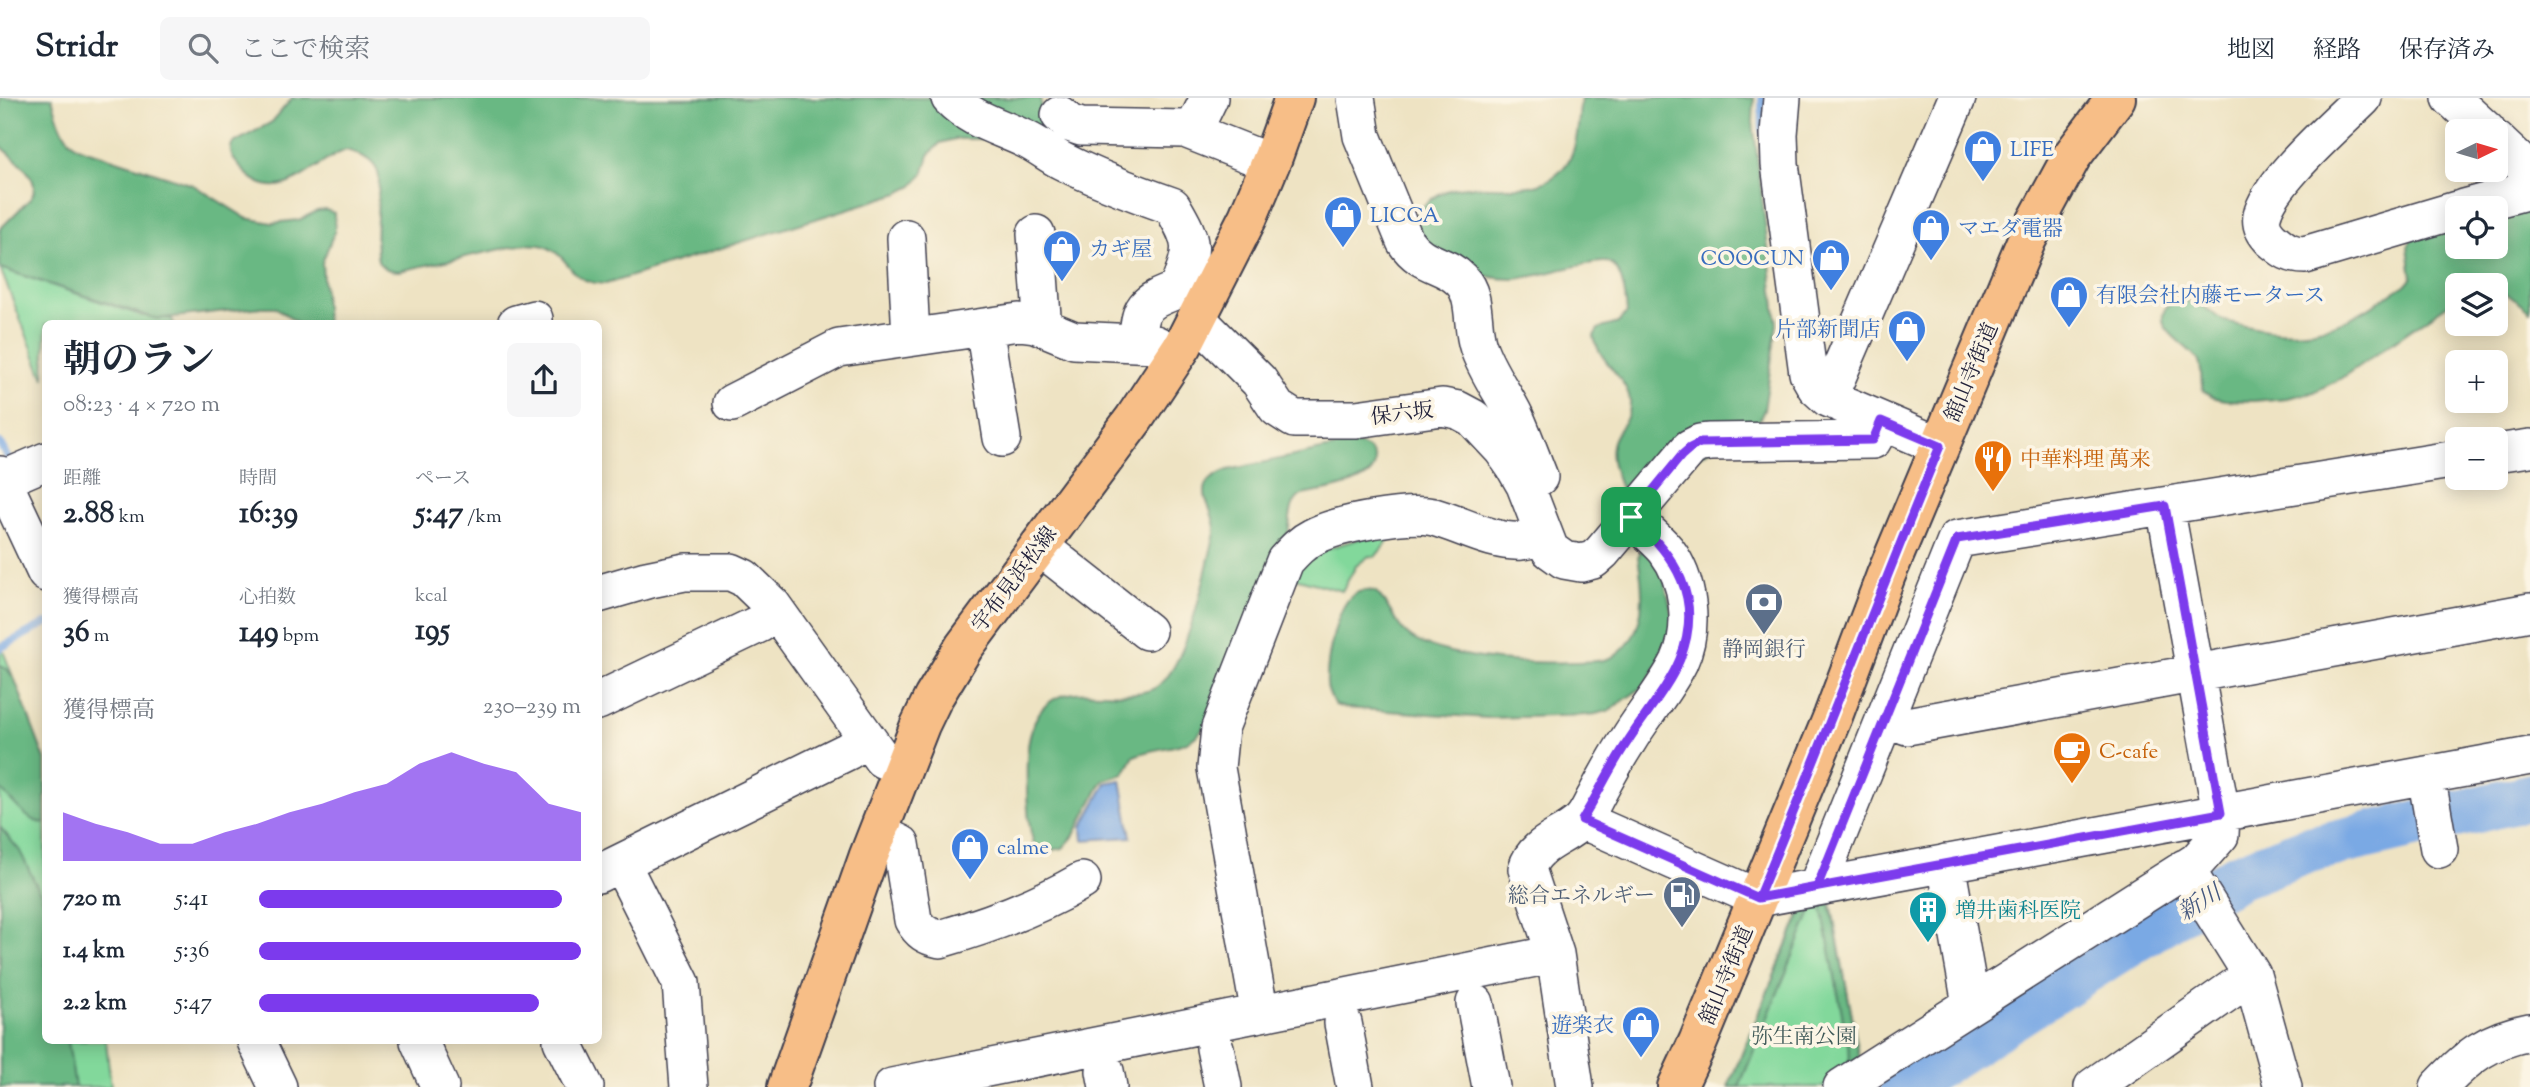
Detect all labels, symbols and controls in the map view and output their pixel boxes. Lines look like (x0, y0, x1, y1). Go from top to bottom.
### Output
search box (160, 17, 650, 80)
text: Stridr (35, 24, 118, 72)
icon: search (184, 29, 222, 67)
text: ここで検索 (240, 32, 370, 69)
text: 地図 (2227, 34, 2275, 68)
text: 経路 (2313, 34, 2361, 68)
text: 保存済み (2399, 34, 2495, 68)
north arrow (2445, 119, 2508, 182)
map controls (2445, 119, 2508, 490)
shop icon: LIFE (1962, 128, 2004, 183)
place label: LIFE (2010, 136, 2054, 166)
shop icon: LICCA (1322, 194, 1364, 249)
button: locate (2445, 196, 2508, 259)
place label: LICCA (1370, 202, 1440, 232)
shop icon: マエダ電器 (1910, 207, 1952, 262)
place label: マエダ電器 (1958, 215, 2063, 245)
shop icon: カギ屋 (1041, 228, 1083, 283)
place label: カギ屋 (1089, 236, 1152, 266)
shop icon: COOCUN (1810, 237, 1852, 292)
place label: COOCUN (1700, 245, 1804, 275)
button: layers (2445, 273, 2508, 336)
shop icon: 有限会社内藤モータース (2048, 274, 2090, 329)
place label: 有限会社内藤モータース (2096, 282, 2325, 312)
shop icon: 片部新聞店 (1886, 308, 1928, 363)
place label: 片部新聞店 (1775, 316, 1880, 346)
street label: 舘山寺街道 (1939, 319, 2007, 427)
text: 朝のラン (63, 336, 215, 390)
button: share (507, 343, 581, 417)
button: + (2445, 350, 2508, 413)
text: 08:23 · 4 × 720 m (63, 389, 220, 422)
street label: 保六坂 (1369, 396, 1435, 434)
button: − (2445, 427, 2508, 490)
restaurant icon: 中華料理 萬来 (1972, 438, 2014, 493)
place label: 中華料理 萬来 (2020, 446, 2150, 476)
text: 距離 (63, 466, 101, 493)
text: 時間 (239, 466, 277, 493)
text: ペース (415, 466, 471, 493)
pin (1601, 487, 1661, 547)
text: 2.88 (63, 493, 115, 536)
text: 16:39 (239, 493, 298, 536)
text: 5:47 (415, 493, 463, 536)
icon: arrive (1612, 498, 1650, 536)
text: km (115, 504, 145, 531)
text: /km (463, 504, 502, 531)
street label: 宇布見浜松線 (966, 521, 1065, 640)
bank icon: 静岡銀行 (1743, 581, 1785, 636)
text: kcal (415, 583, 448, 610)
text: 獲得標高 (63, 585, 139, 612)
text: 心拍数 (239, 585, 296, 612)
text: 195 (415, 610, 450, 653)
text: 36 (63, 612, 90, 655)
text: 149 (239, 612, 279, 655)
text: m (90, 623, 110, 650)
text: bpm (279, 623, 319, 650)
place label: 静岡銀行 (1722, 636, 1806, 666)
text: 230–239 m (483, 691, 581, 724)
text: 獲得標高 (63, 695, 155, 728)
cafe icon: C-cafe (2051, 730, 2093, 785)
place label: C-cafe (2099, 738, 2158, 768)
shop icon: calme (949, 826, 991, 881)
place label: calme (997, 834, 1049, 864)
fuel station icon: 総合エネルギー (1661, 874, 1703, 929)
water label: 新川 (2172, 876, 2231, 930)
place label: 総合エネルギー (1508, 882, 1655, 912)
text: 720 m (63, 883, 121, 916)
text: 5:41 (175, 883, 208, 916)
building icon: 増井歯科医院 (1907, 889, 1949, 944)
place label: 増井歯科医院 (1955, 897, 2081, 927)
street label: 舘山寺街道 (1694, 922, 1762, 1030)
text: 1.4 km (63, 935, 125, 968)
text: 5:36 (175, 935, 209, 968)
text: 2.2 km (63, 987, 127, 1020)
text: 5:47 (175, 987, 212, 1020)
shop icon: 遊楽衣 (1620, 1004, 1662, 1059)
place label: 遊楽衣 (1551, 1012, 1614, 1042)
park label: 弥生南公園 (1752, 1023, 1857, 1053)

